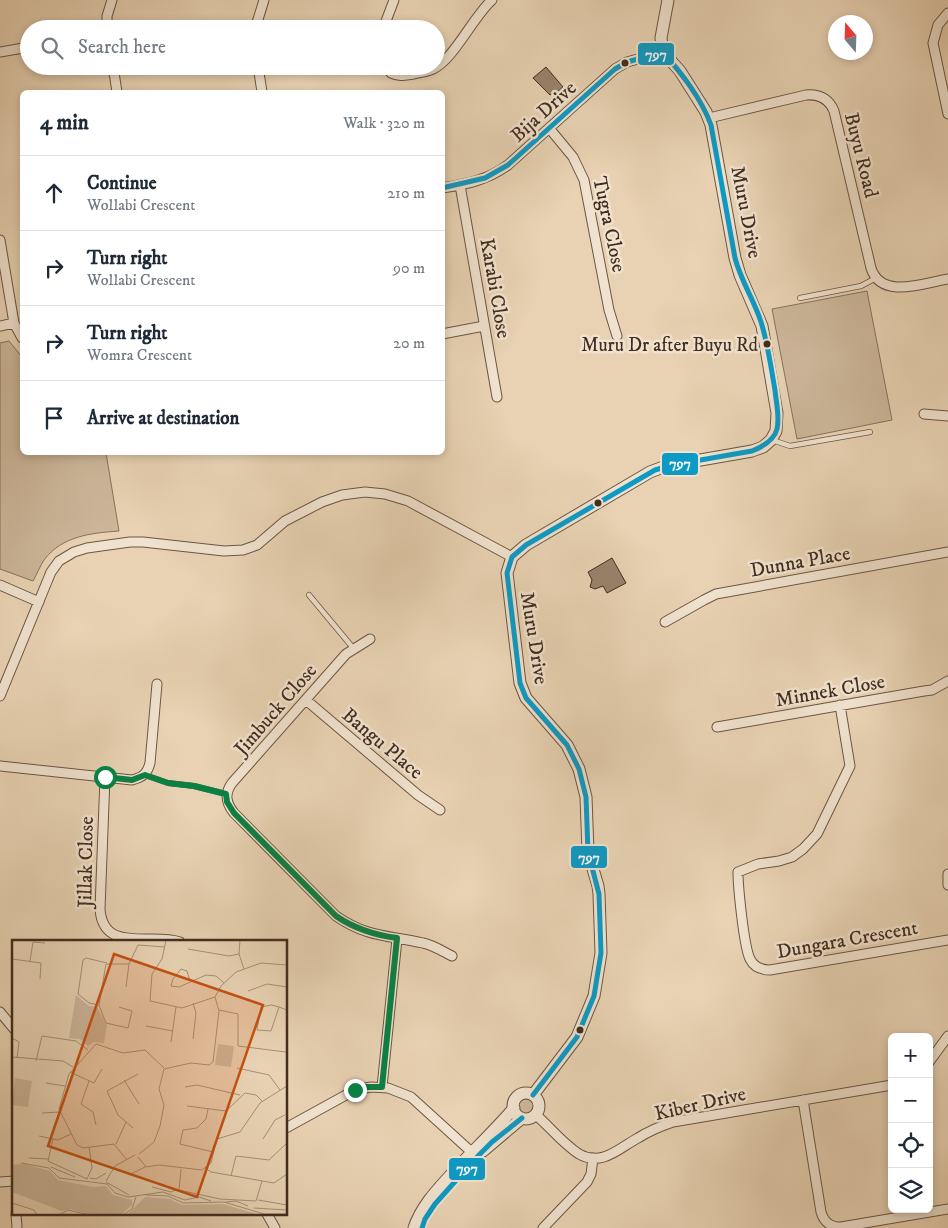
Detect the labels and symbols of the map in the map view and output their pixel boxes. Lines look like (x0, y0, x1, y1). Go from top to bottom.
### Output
north arrow (828, 15, 873, 60)
line badge: 797 (637, 42, 675, 66)
text: 797 (645, 46, 667, 64)
unlabelled marker (620, 58, 630, 68)
street label: Bija Drive (506, 76, 582, 148)
street label: Buyu Road (838, 110, 883, 201)
street label: Muru Drive (724, 164, 767, 261)
street label: Tugra Close (586, 174, 631, 274)
street label: Karabi Close (473, 236, 516, 340)
place label: Muru Dr after Buyu Rd (581, 334, 759, 357)
marker: Muru Dr after Buyu Rd (762, 339, 772, 349)
line badge: 797 (661, 452, 699, 476)
text: 797 (669, 455, 691, 473)
unlabelled marker (593, 498, 603, 508)
street label: Dunna Place (748, 541, 852, 584)
street label: Muru Drive (514, 590, 553, 686)
street label: Jimbuck Close (228, 659, 323, 763)
street label: Minnek Close (774, 670, 887, 713)
street label: Bangu Place (336, 703, 428, 785)
route start (94, 766, 117, 789)
street label: Jillak Close (73, 816, 100, 910)
line badge: 797 (570, 845, 608, 869)
text: 797 (578, 849, 600, 867)
street label: Dungara Crescent (775, 916, 920, 965)
inset map (12, 940, 288, 1216)
unlabelled marker (575, 1025, 585, 1035)
route end (344, 1079, 367, 1102)
street label: Kiber Drive (652, 1082, 749, 1127)
line badge: 797 (448, 1157, 486, 1181)
text: 797 (456, 1160, 478, 1178)

